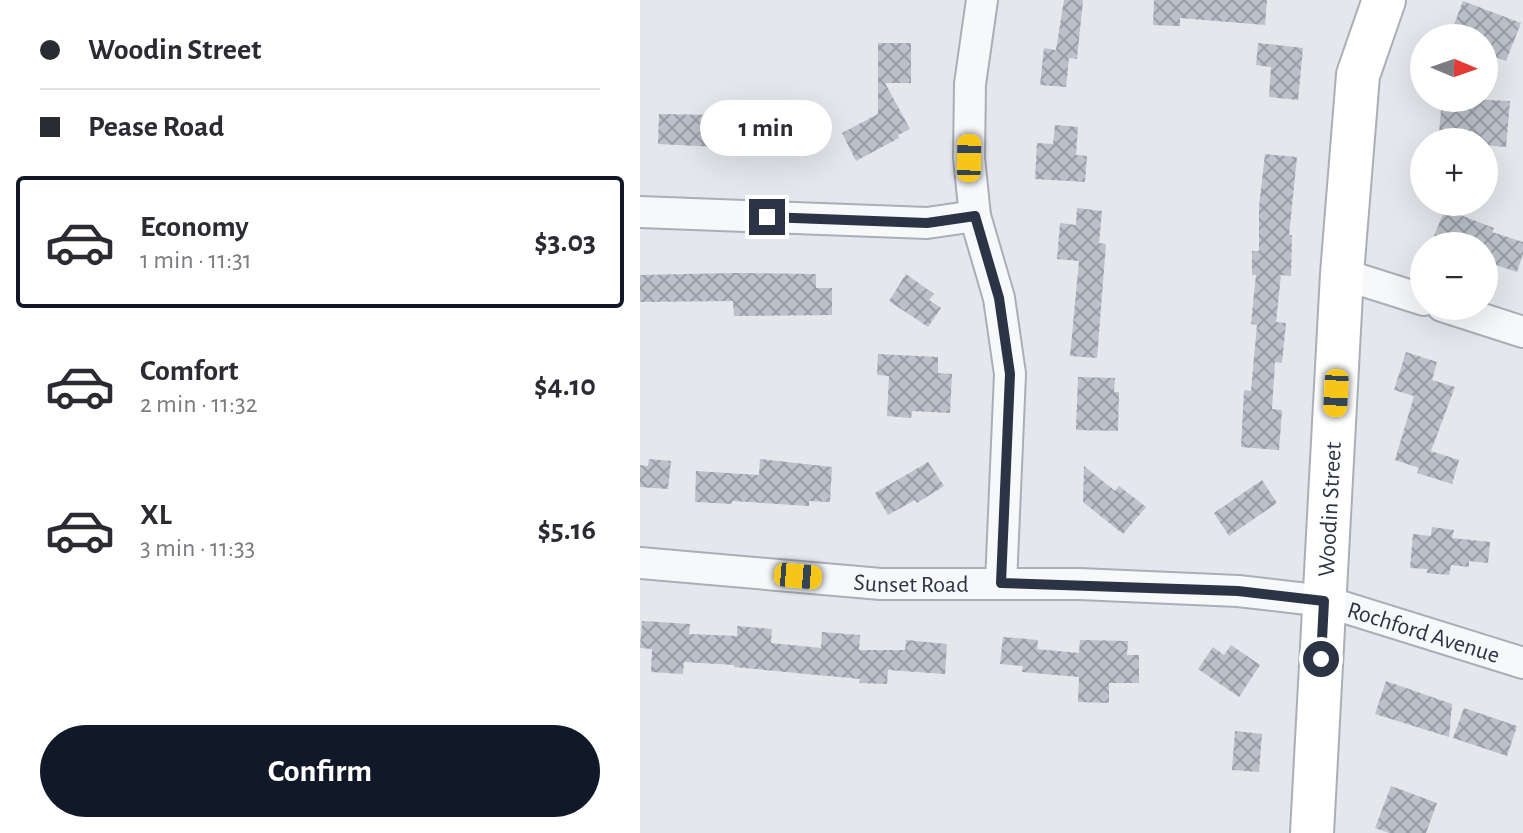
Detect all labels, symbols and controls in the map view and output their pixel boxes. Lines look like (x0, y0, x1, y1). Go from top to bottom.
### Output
north arrow (1410, 24, 1498, 112)
map controls (1410, 24, 1498, 320)
text: Woodin Street (88, 35, 261, 65)
callout: 1 min (701, 101, 833, 157)
text: Pease Road (88, 112, 224, 142)
text: 1 min (739, 115, 793, 141)
button: + (1410, 128, 1498, 216)
car (957, 134, 981, 182)
route end (749, 199, 785, 235)
icon: car (44, 206, 116, 278)
text: Economy (140, 212, 249, 242)
text: $3.03 (534, 227, 596, 257)
button: − (1410, 232, 1498, 320)
text: 1 min · 11:31 (140, 247, 252, 273)
icon: car (44, 350, 116, 422)
text: Comfort (140, 356, 239, 386)
car (1323, 368, 1349, 418)
text: $4.10 (534, 371, 596, 401)
text: 2 min · 11:32 (140, 391, 258, 417)
street label: Woodin Street (1315, 441, 1346, 578)
icon: car (44, 494, 116, 566)
text: XL (140, 500, 172, 530)
text: $5.16 (537, 515, 596, 545)
text: 3 min · 11:33 (140, 535, 255, 561)
car (773, 562, 823, 590)
street label: Sunset Road (853, 571, 969, 597)
street label: Rochford Avenue (1344, 598, 1502, 668)
route start (1303, 641, 1339, 677)
button: Confirm (40, 725, 600, 817)

